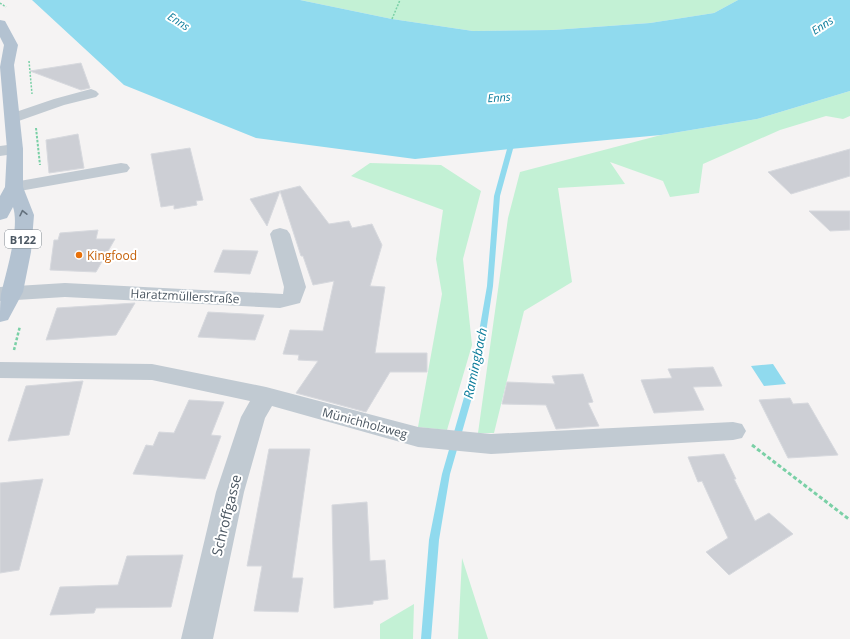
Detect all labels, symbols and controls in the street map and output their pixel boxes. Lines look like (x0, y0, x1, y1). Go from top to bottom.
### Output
water label: Enns (165, 8, 193, 34)
water label: Enns (808, 12, 836, 38)
water label: Enns (487, 89, 511, 105)
one-way arrow (20, 210, 28, 216)
road number: B122 (5, 230, 41, 248)
place label: Kingfood (87, 247, 137, 264)
marker: Kingfood (74, 250, 84, 260)
street label: Haratzmüllerstraße (130, 285, 240, 307)
water label: Ramingbach (459, 326, 491, 400)
street label: Münichholzweg (321, 403, 410, 443)
street label: Schroffgasse (207, 472, 245, 558)

